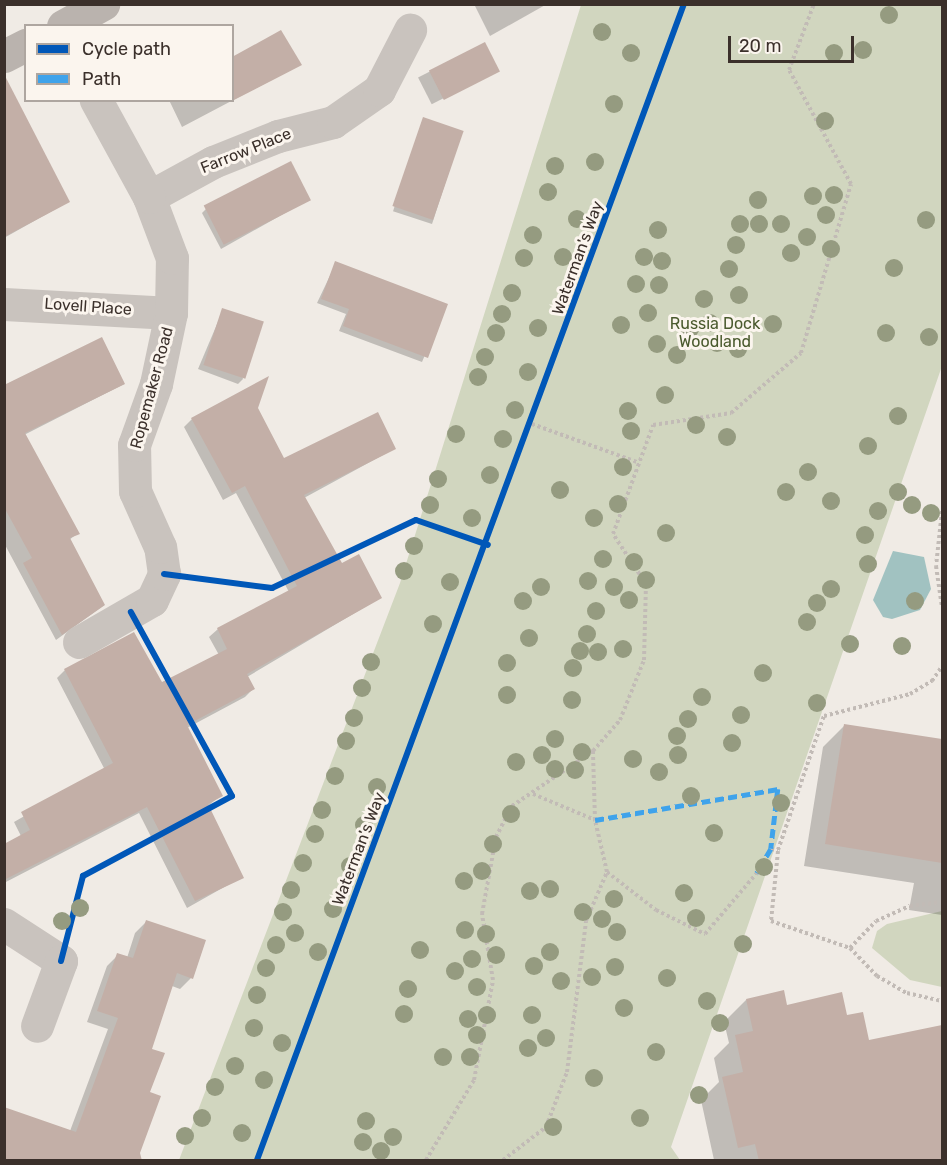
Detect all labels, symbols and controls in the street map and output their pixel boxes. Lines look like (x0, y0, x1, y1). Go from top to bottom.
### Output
legend (24, 24, 234, 102)
scale bar (731, 24, 857, 62)
text: 20 m (739, 35, 781, 57)
text: Cycle path (82, 38, 171, 60)
text: Path (82, 68, 121, 90)
street label: Farrow Place (198, 124, 294, 178)
street label: Waterman's Way (548, 198, 608, 318)
street label: Lovell Place (44, 294, 132, 320)
park label: Russia Dock Woodland (670, 314, 760, 352)
street label: Ropemaker Road (126, 325, 178, 451)
street label: Waterman's Way (329, 790, 389, 908)

